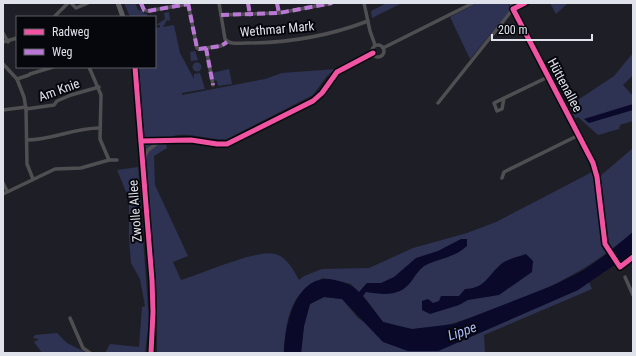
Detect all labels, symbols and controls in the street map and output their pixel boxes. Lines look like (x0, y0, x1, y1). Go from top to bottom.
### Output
legend (16, 16, 156, 68)
scale bar (492, 16, 592, 42)
street label: Wethmar Mark (239, 18, 315, 40)
text: 200 m (498, 23, 528, 37)
text: Radweg (52, 25, 89, 39)
text: Weg (52, 45, 73, 59)
street label: Hüttenallee (545, 56, 585, 114)
street label: Am Knie (36, 76, 82, 104)
street label: Zwolle Allee (125, 179, 145, 243)
water label: Lippe (446, 319, 478, 343)

